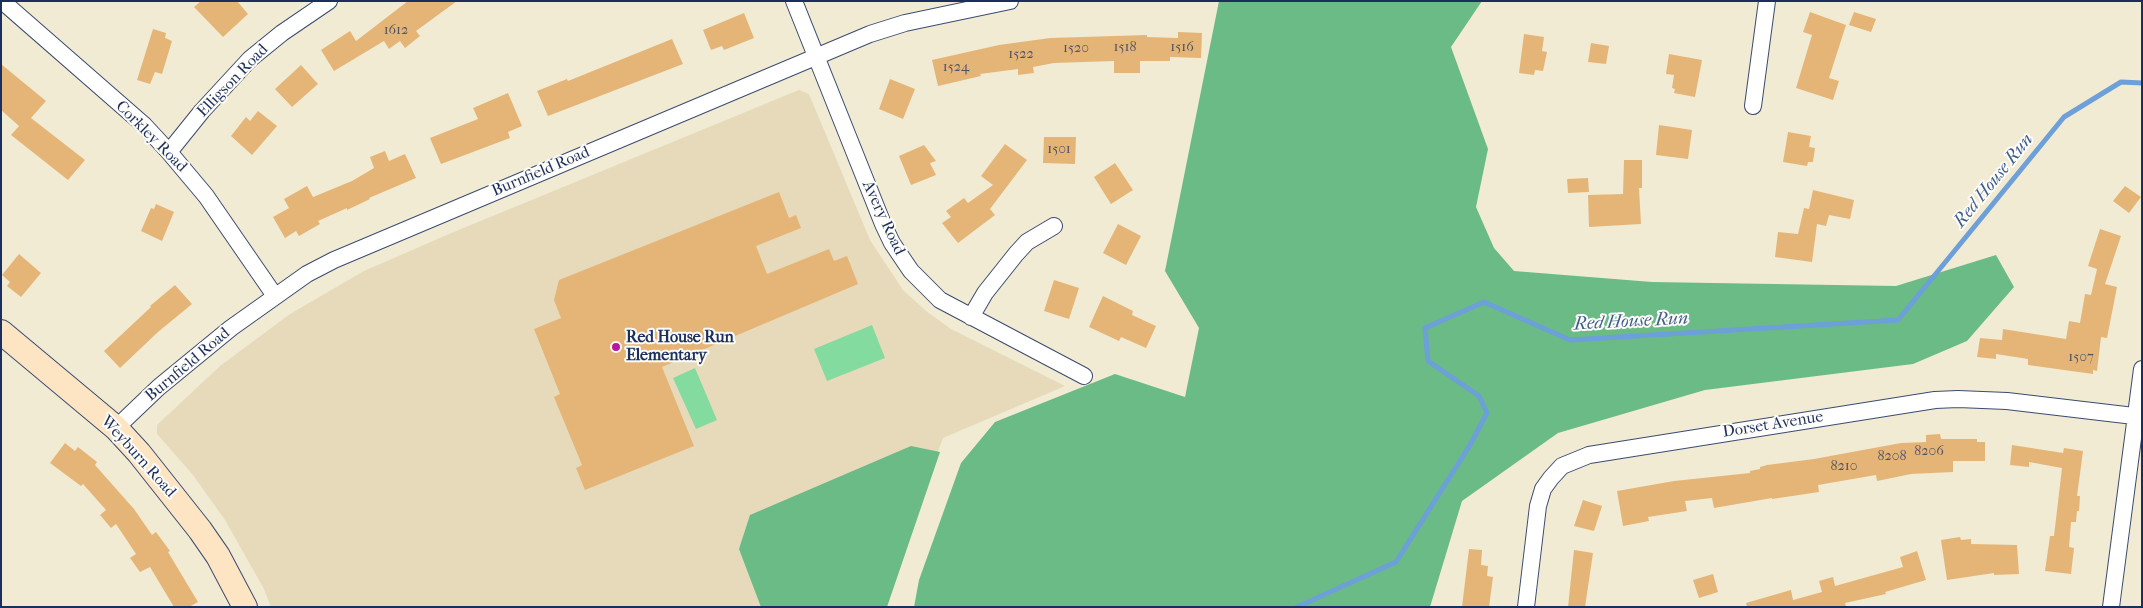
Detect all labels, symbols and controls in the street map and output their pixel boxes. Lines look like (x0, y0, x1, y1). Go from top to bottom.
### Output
house number: 1612 (384, 23, 408, 39)
street label: Elligson Road (193, 40, 273, 122)
house number: 1518 (1113, 40, 1137, 56)
house number: 1516 (1170, 40, 1194, 56)
house number: 1520 (1063, 41, 1089, 57)
house number: 1522 (1008, 47, 1034, 63)
house number: 1524 (943, 60, 969, 76)
street label: Corkley Road (111, 97, 191, 177)
water label: Red House Run (1950, 130, 2038, 232)
house number: 1501 (1047, 142, 1071, 158)
street label: Burnfield Road (489, 143, 593, 201)
street label: Avery Road (857, 178, 909, 258)
water label: Red House Run (1573, 308, 1689, 336)
street label: Burnfield Road (142, 324, 234, 406)
place label: Red House Run Elementary (626, 328, 734, 366)
marker: Red House Run Elementary (610, 341, 622, 353)
house number: 1507 (2068, 350, 2094, 366)
street label: Dorset Avenue (1721, 408, 1825, 442)
street label: Weyburn Road (96, 412, 180, 502)
house number: 8206 (1914, 444, 1944, 460)
house number: 8208 (1878, 449, 1906, 465)
house number: 8210 (1831, 459, 1857, 475)

